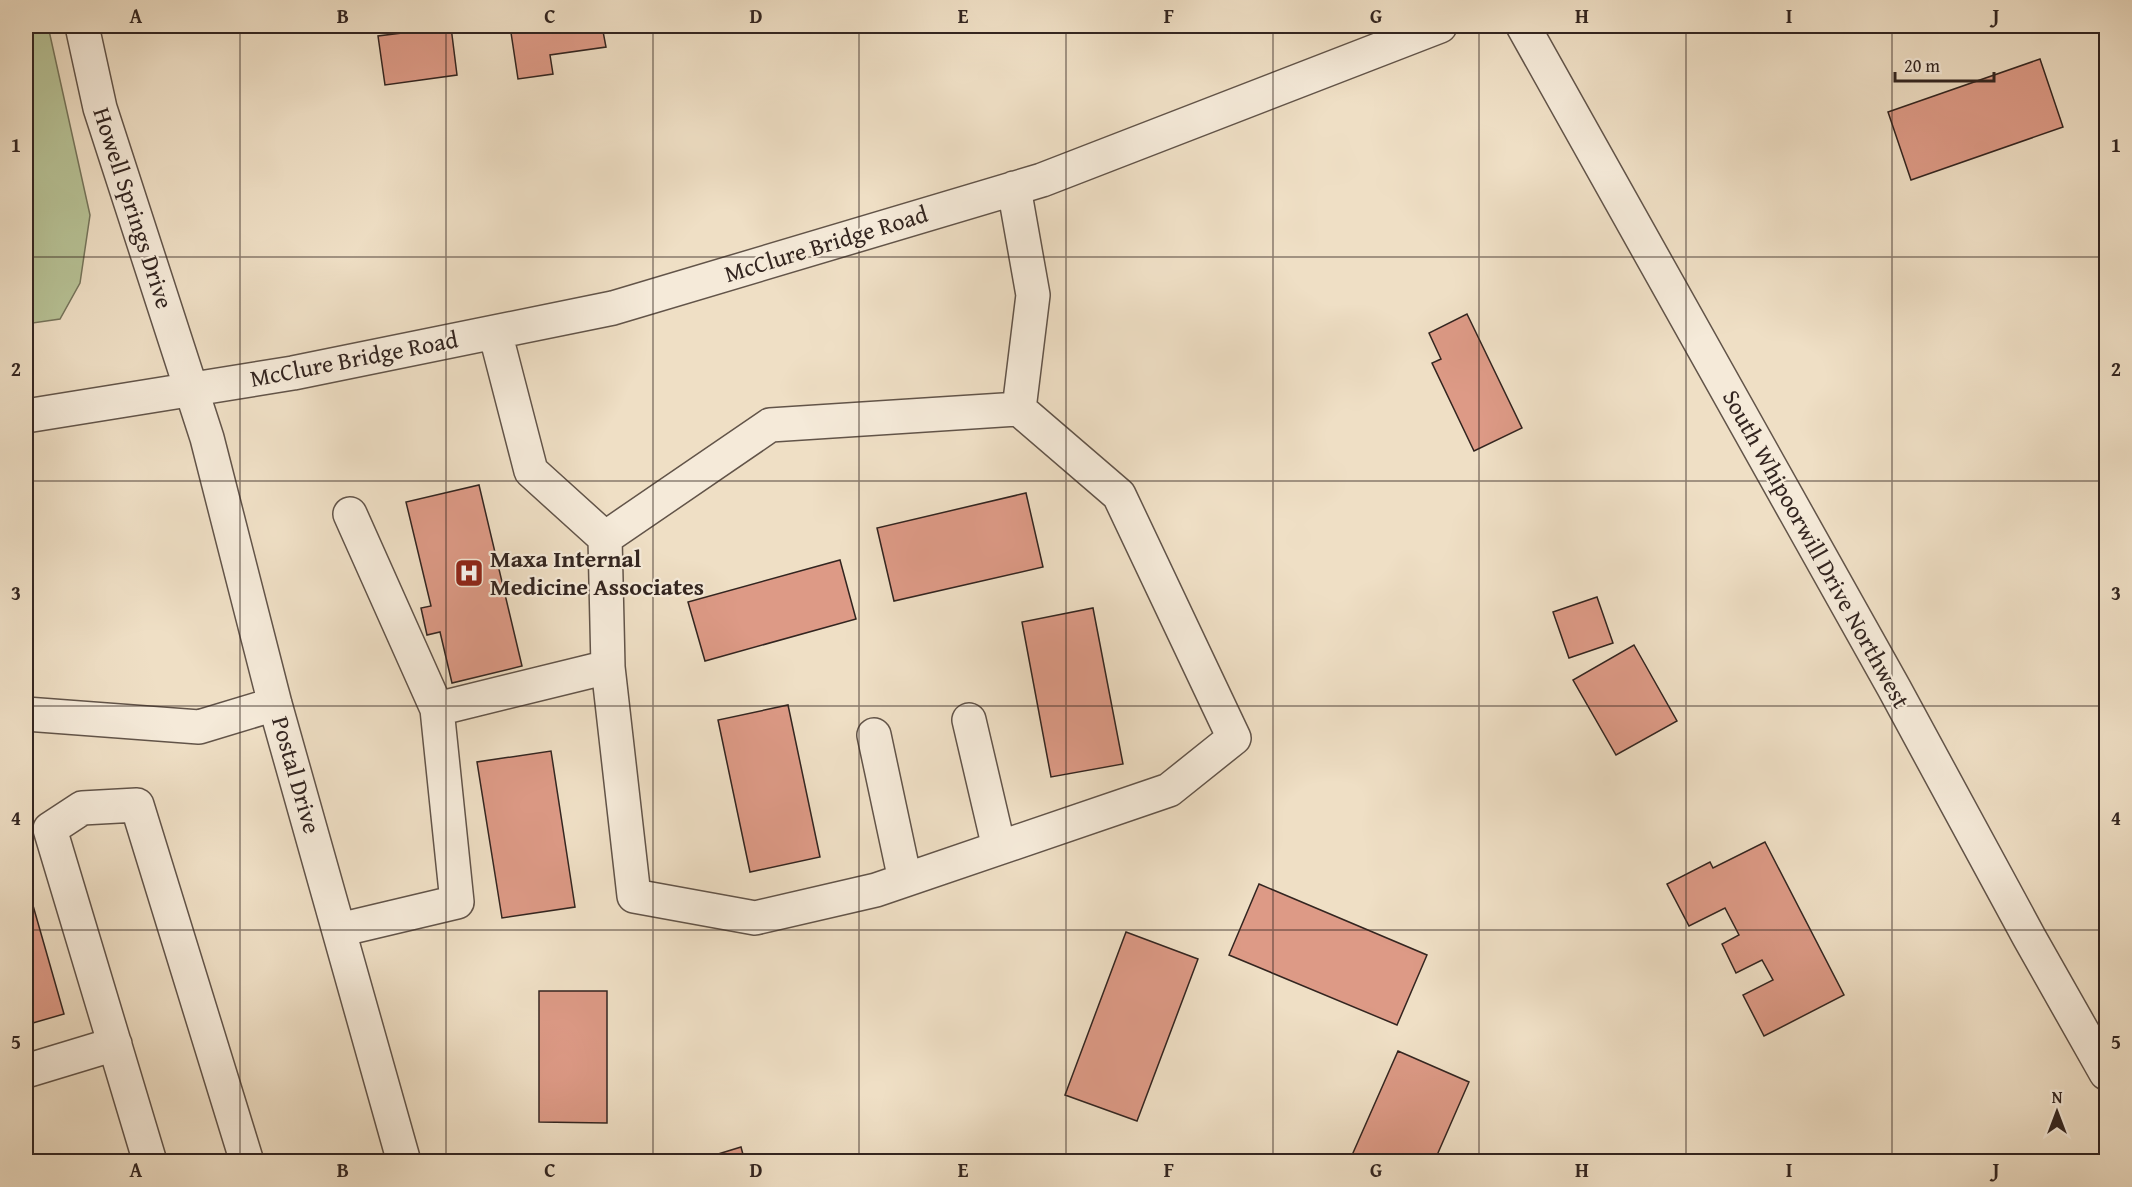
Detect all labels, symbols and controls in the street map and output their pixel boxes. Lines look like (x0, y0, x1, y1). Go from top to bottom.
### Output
text: A (130, 1, 143, 30)
text: B (337, 1, 349, 30)
text: C (544, 1, 556, 30)
text: D (749, 1, 763, 30)
text: E (958, 1, 969, 30)
text: F (1164, 1, 1174, 30)
text: G (1370, 1, 1382, 30)
text: H (1575, 1, 1589, 30)
text: I (1786, 1, 1792, 30)
text: J (1990, 1, 2000, 30)
scale bar (1895, 45, 1994, 83)
text: 20 m (1904, 52, 1940, 79)
street label: Howell Springs Drive (84, 103, 183, 313)
text: 1 (11, 130, 21, 159)
text: 1 (2111, 130, 2121, 159)
street label: McClure Bridge Road (720, 196, 932, 291)
street label: McClure Bridge Road (247, 321, 461, 396)
text: 2 (11, 354, 21, 383)
text: 2 (2111, 354, 2121, 383)
street label: South Whipoorwill Drive Northwest (1714, 383, 1919, 715)
place label: Maxa Internal Medicine Associates (490, 541, 704, 604)
hospital icon: Maxa Internal Medicine Associates (453, 557, 485, 589)
text: 3 (11, 578, 21, 607)
text: 3 (2111, 578, 2121, 607)
street label: Postal Drive (263, 712, 330, 838)
text: 4 (11, 803, 21, 832)
text: 4 (2111, 803, 2121, 832)
text: 5 (11, 1027, 21, 1056)
text: 5 (2111, 1027, 2121, 1056)
north arrow (2027, 1082, 2087, 1142)
text: N (2052, 1085, 2063, 1109)
text: A (130, 1155, 143, 1184)
text: B (337, 1155, 349, 1184)
text: C (544, 1155, 556, 1184)
text: D (749, 1155, 763, 1184)
text: E (958, 1155, 969, 1184)
text: F (1164, 1155, 1174, 1184)
text: G (1370, 1155, 1382, 1184)
text: H (1575, 1155, 1589, 1184)
text: I (1786, 1155, 1792, 1184)
text: J (1990, 1155, 2000, 1184)

